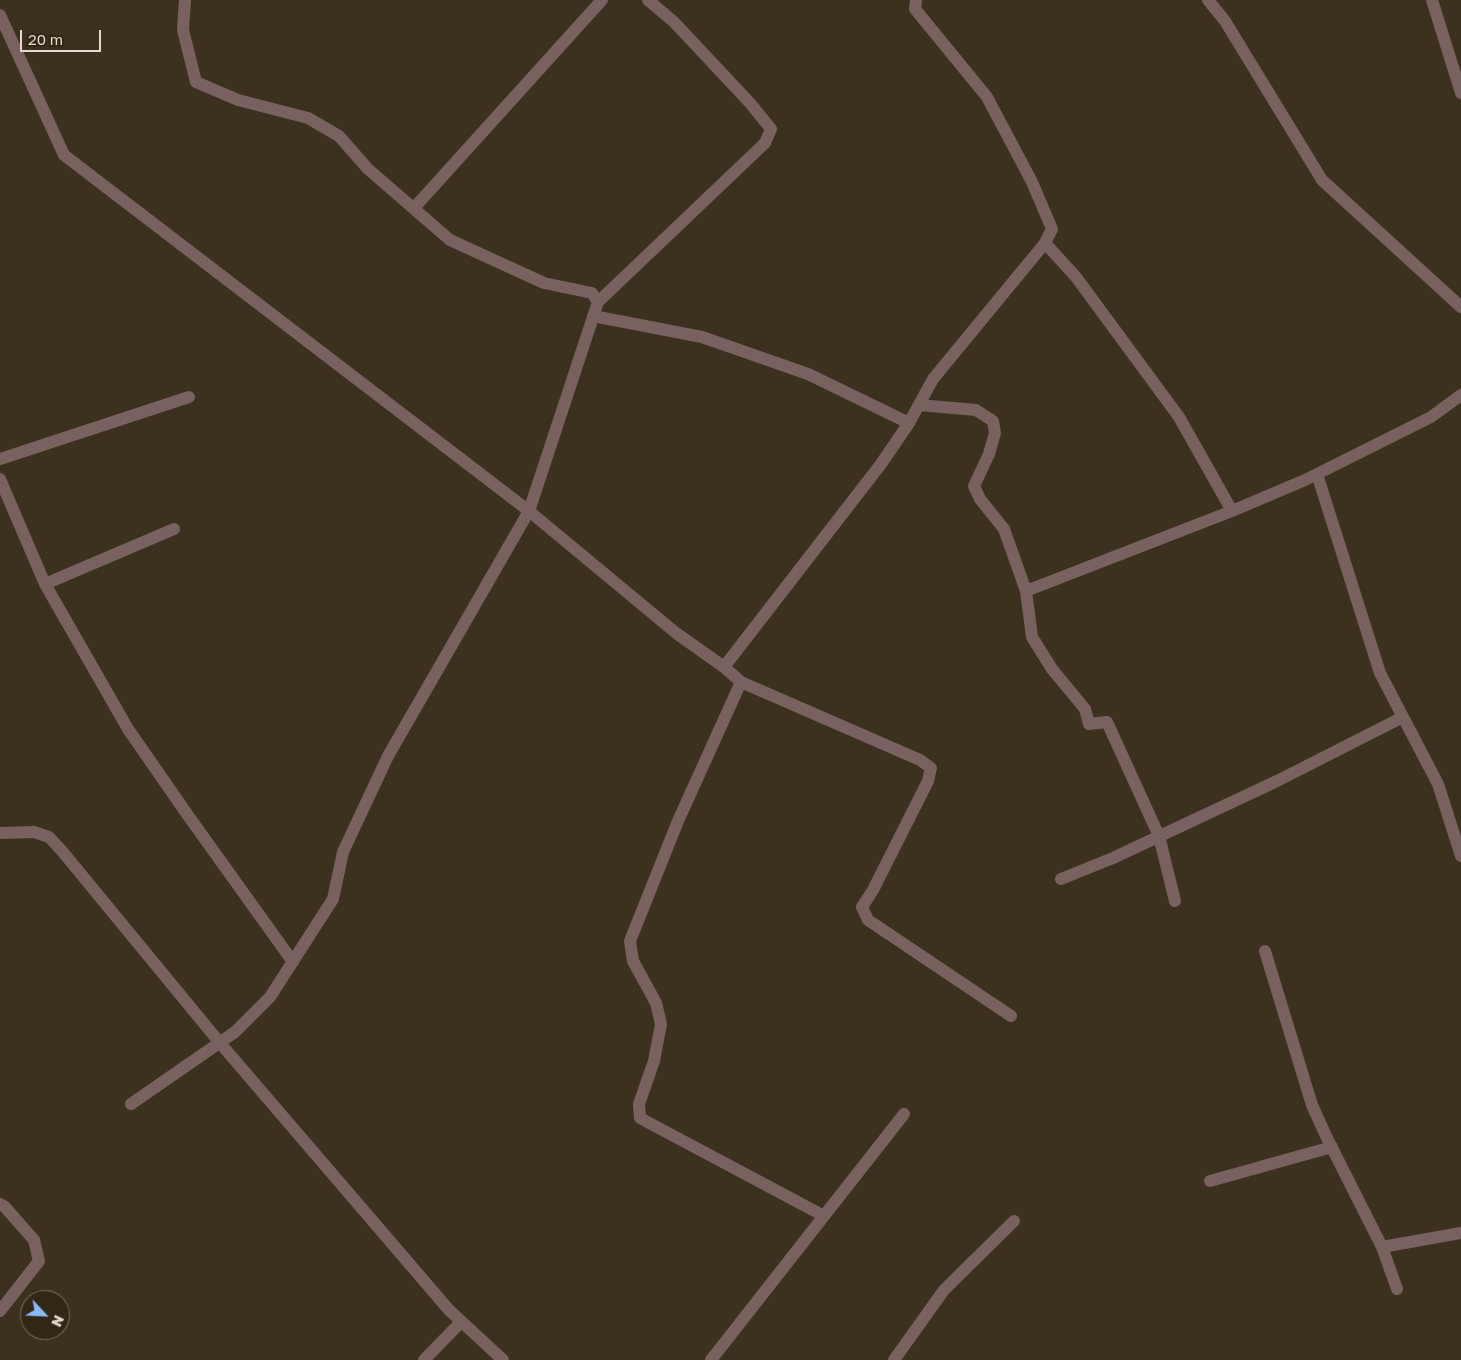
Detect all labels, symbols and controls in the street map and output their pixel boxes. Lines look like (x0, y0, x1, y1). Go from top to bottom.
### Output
scale bar (22, 20, 104, 52)
text: 20 m (28, 30, 63, 48)
north arrow (20, 1290, 70, 1340)
text: N (48, 1313, 68, 1330)

